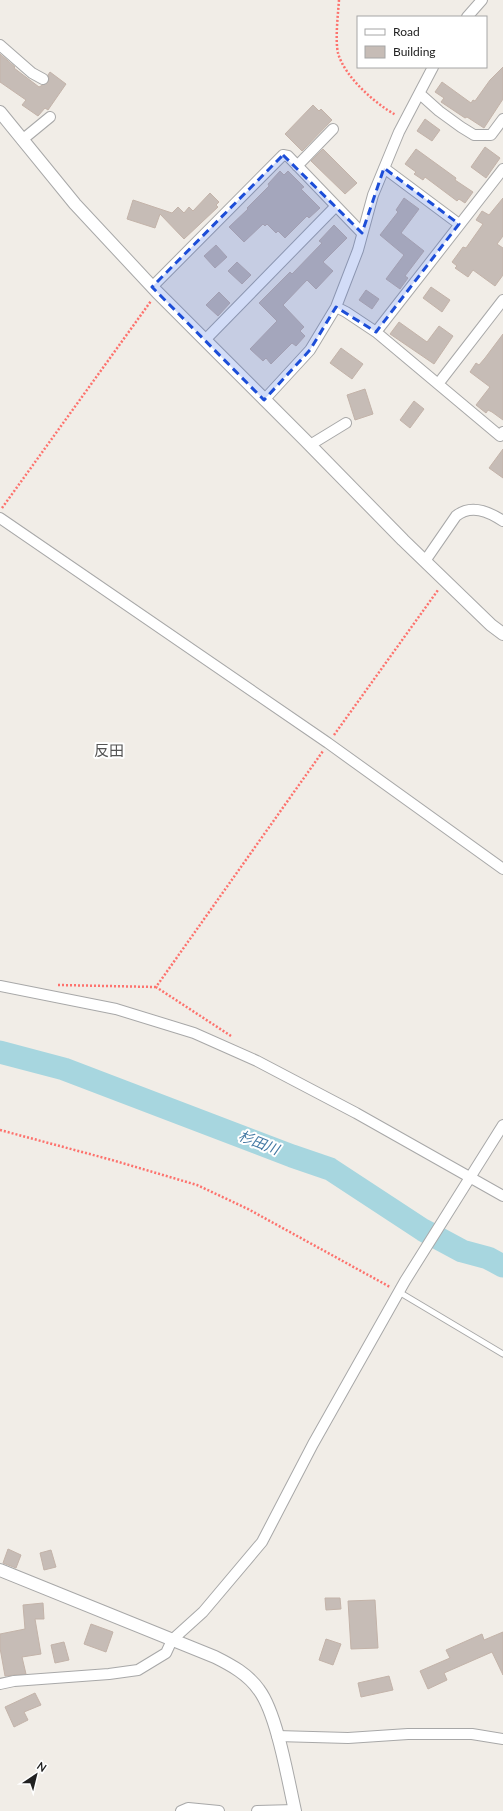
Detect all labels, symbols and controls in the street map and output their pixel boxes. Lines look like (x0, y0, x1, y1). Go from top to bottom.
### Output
legend (357, 16, 487, 68)
text: Road (393, 24, 420, 39)
text: Building (393, 44, 436, 59)
district label: 反田 (94, 741, 124, 759)
water label: 杉田川 (236, 1127, 284, 1158)
north arrow (16, 1755, 56, 1795)
text: N (35, 1759, 49, 1774)

